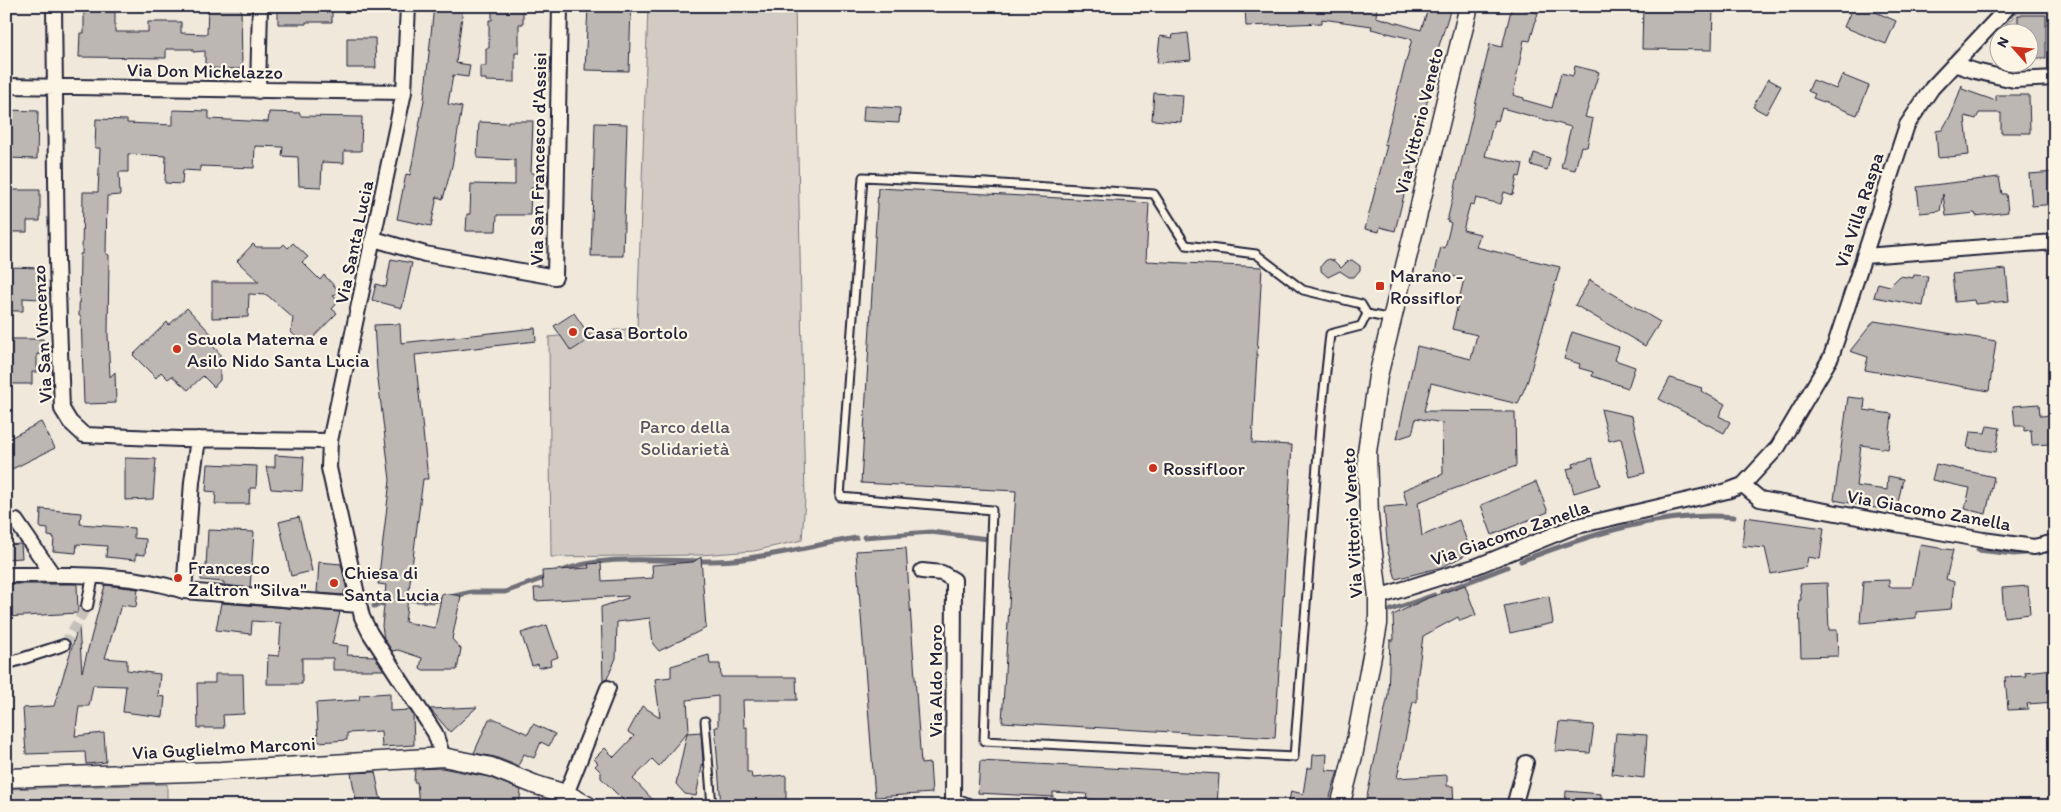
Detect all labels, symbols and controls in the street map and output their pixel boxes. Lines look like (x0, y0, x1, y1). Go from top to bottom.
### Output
north arrow (1988, 22, 2038, 72)
text: N (1993, 34, 2013, 50)
street label: Via Vittorio Veneto (1390, 45, 1448, 197)
street label: Via San Francesco d'Assisi (525, 52, 551, 266)
street label: Via Don Michelazzo (127, 58, 283, 84)
street label: Via Villa Raspa (1830, 149, 1889, 271)
street label: Via Santa Lucia (330, 178, 378, 306)
street label: Via San Vincenzo (27, 264, 57, 404)
place label: Marano - Rossiflor (1390, 264, 1463, 309)
marker: Marano - Rossiflor (1374, 280, 1386, 292)
place label: Casa Bortolo (583, 321, 688, 344)
marker: Casa Bortolo (567, 326, 579, 338)
place label: Scuola Materna e Asilo Nido Santa Lucia (187, 327, 370, 372)
marker: Scuola Materna e Asilo Nido Santa Lucia (171, 343, 183, 355)
park label: Parco della Solidarietà (640, 415, 730, 460)
street label: Via Vittorio Veneto (1337, 447, 1367, 599)
place label: Rossifloor (1163, 457, 1246, 480)
marker: Rossifloor (1147, 462, 1159, 474)
street label: Via Giacomo Zanella (1845, 484, 2013, 536)
street label: Via Giacomo Zanella (1428, 495, 1593, 571)
place label: Francesco Zaltron "Silva" (188, 556, 307, 601)
place label: Chiesa di Santa Lucia (344, 561, 439, 606)
marker: Francesco Zaltron "Silva" (172, 572, 184, 584)
marker: Chiesa di Santa Lucia (328, 577, 340, 589)
street label: Via Aldo Moro (924, 624, 947, 738)
street label: Via Guglielmo Marconi (132, 732, 316, 764)

